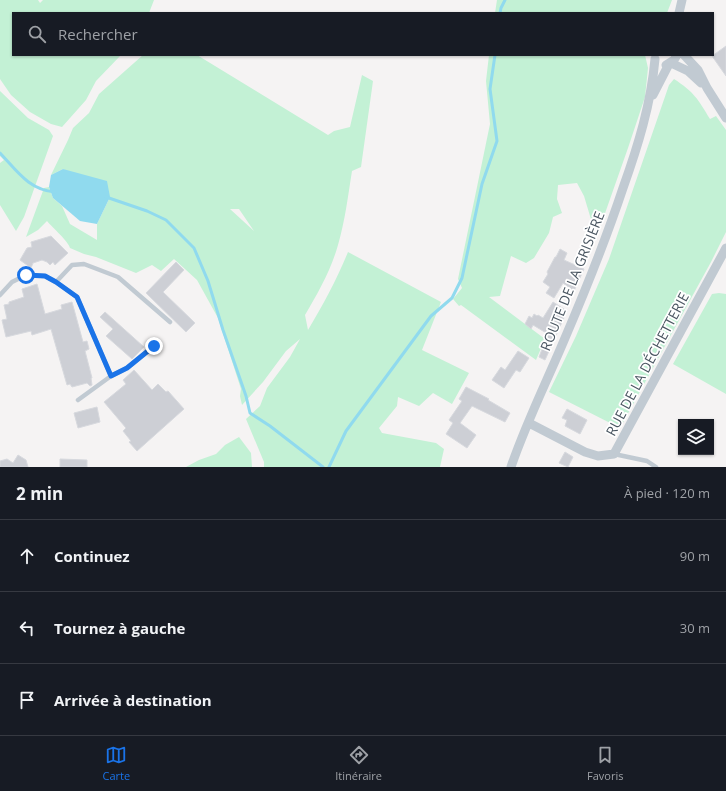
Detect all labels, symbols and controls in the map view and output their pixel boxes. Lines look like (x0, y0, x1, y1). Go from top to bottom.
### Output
search box (12, 12, 714, 56)
icon: search (26, 23, 48, 45)
text: Rechercher (58, 24, 138, 44)
street label: ROUTE DE LA GRISIÈRE (535, 208, 609, 354)
route start (17, 266, 35, 284)
street label: RUE DE LA DÉCHETTERIE (601, 289, 693, 439)
route end (145, 337, 163, 355)
map controls (678, 419, 714, 455)
button: layers (678, 419, 714, 455)
text: 2 min (16, 482, 63, 505)
text: À pied · 120 m (624, 484, 710, 502)
icon: ahead (16, 545, 38, 567)
text: Continuez (54, 546, 130, 566)
text: 90 m (680, 547, 710, 565)
icon: left (16, 617, 38, 639)
text: Tournez à gauche (54, 618, 185, 638)
text: 30 m (680, 619, 710, 637)
icon: arrive (16, 689, 38, 711)
text: Arrivée à destination (54, 690, 212, 710)
tab: Carte (103, 744, 130, 783)
tab: Itinéraire (335, 744, 382, 783)
tab: Favoris (587, 744, 623, 783)

